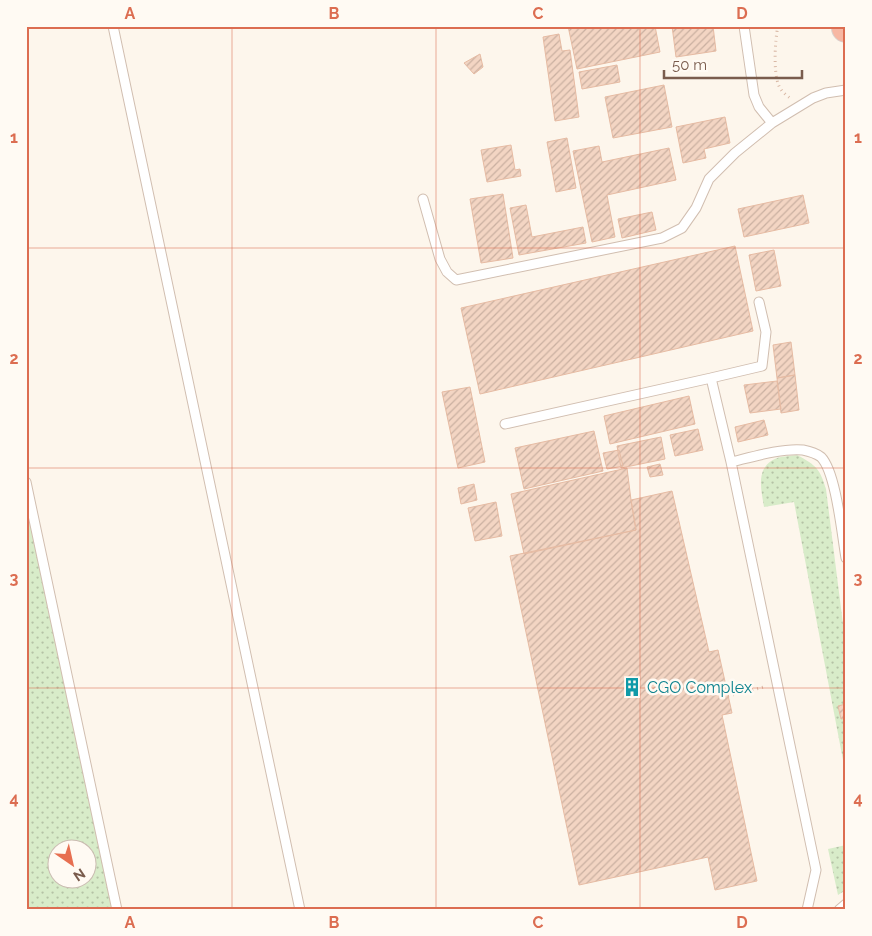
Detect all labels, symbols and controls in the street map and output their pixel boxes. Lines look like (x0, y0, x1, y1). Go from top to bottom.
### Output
text: A (125, 4, 136, 23)
text: B (329, 4, 340, 23)
text: C (533, 4, 544, 23)
text: D (736, 4, 748, 23)
scale bar (664, 48, 802, 80)
text: 50 m (672, 56, 707, 74)
text: 1 (10, 128, 18, 147)
text: 1 (854, 128, 862, 147)
text: 2 (9, 349, 19, 368)
text: 2 (853, 349, 863, 368)
text: 3 (10, 569, 19, 588)
text: 3 (854, 569, 863, 588)
building icon: CGO Complex (621, 676, 643, 698)
place label: CGO Complex (647, 678, 752, 697)
text: 4 (9, 789, 19, 808)
text: 4 (853, 789, 863, 808)
north arrow (48, 838, 98, 888)
text: N (70, 865, 88, 884)
text: A (125, 913, 136, 932)
text: B (329, 913, 340, 932)
text: C (533, 913, 544, 932)
text: D (736, 913, 748, 932)

